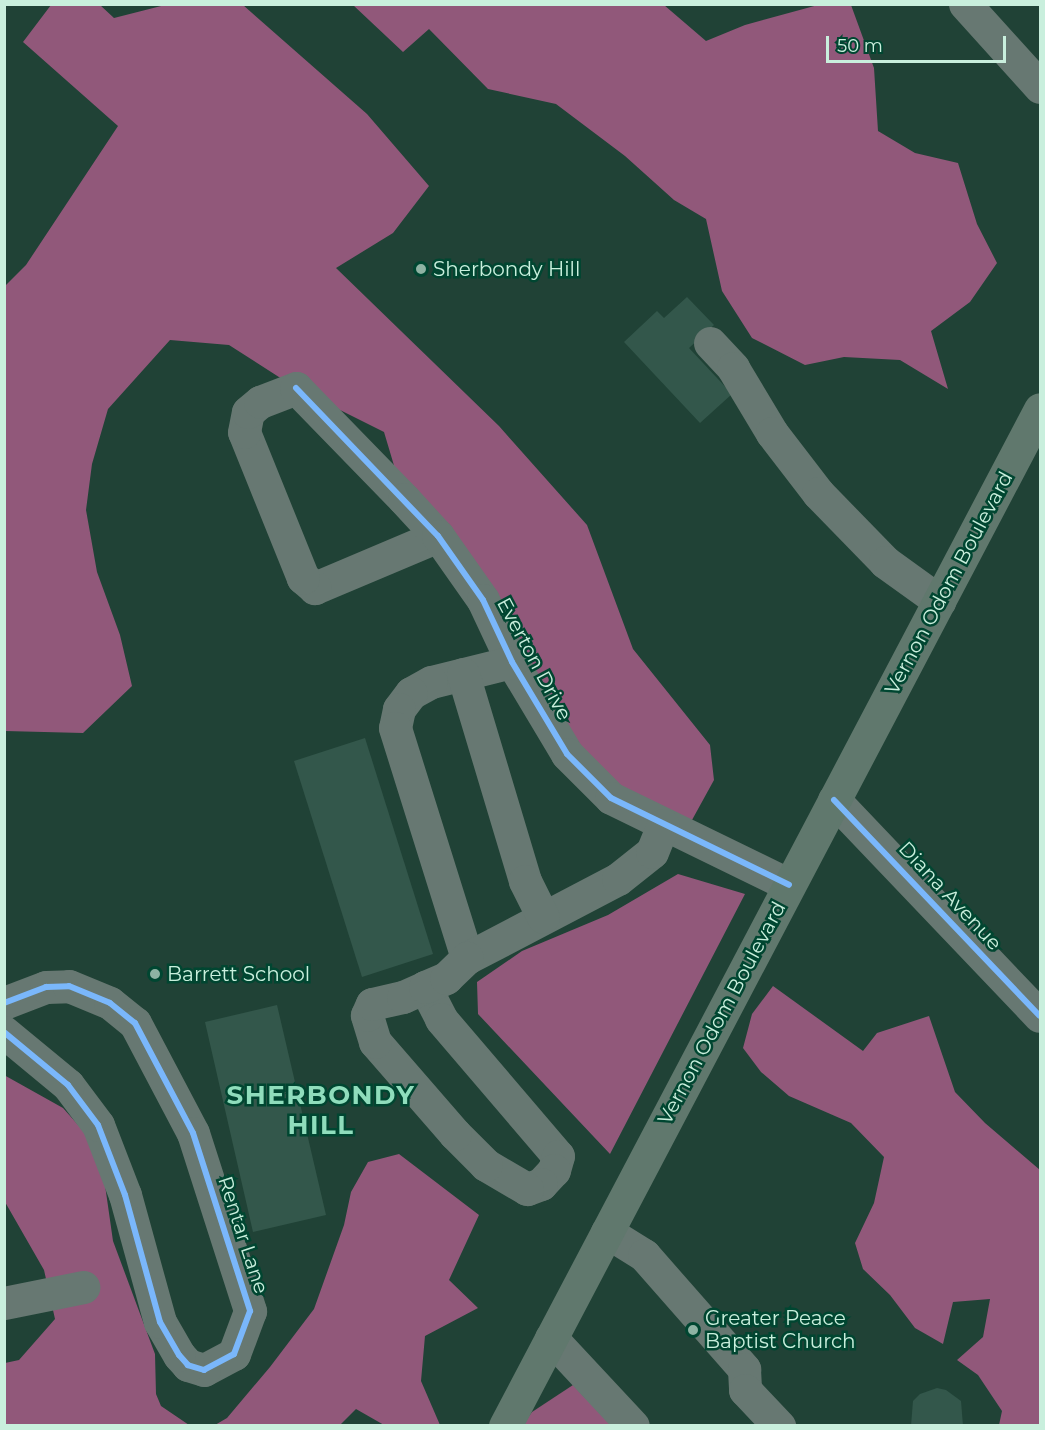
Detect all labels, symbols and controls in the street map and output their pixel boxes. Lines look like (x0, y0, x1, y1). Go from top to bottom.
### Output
scale bar (829, 24, 1009, 62)
text: 50 m (837, 35, 883, 57)
place label: Sherbondy Hill (433, 257, 580, 281)
marker: Sherbondy Hill (414, 262, 428, 276)
street label: Vernon Odom Boulevard (880, 468, 1018, 698)
street label: Everton Drive (492, 594, 576, 724)
street label: Diana Avenue (894, 837, 1006, 955)
street label: Vernon Odom Boulevard (653, 898, 791, 1128)
place label: Barrett School (167, 962, 310, 986)
marker: Barrett School (148, 967, 162, 981)
district label: SHERBONDY HILL (227, 1080, 415, 1142)
street label: Rentar Lane (213, 1173, 273, 1297)
place label: Greater Peace Baptist Church (705, 1306, 856, 1353)
marker: Greater Peace Baptist Church (686, 1323, 700, 1337)

